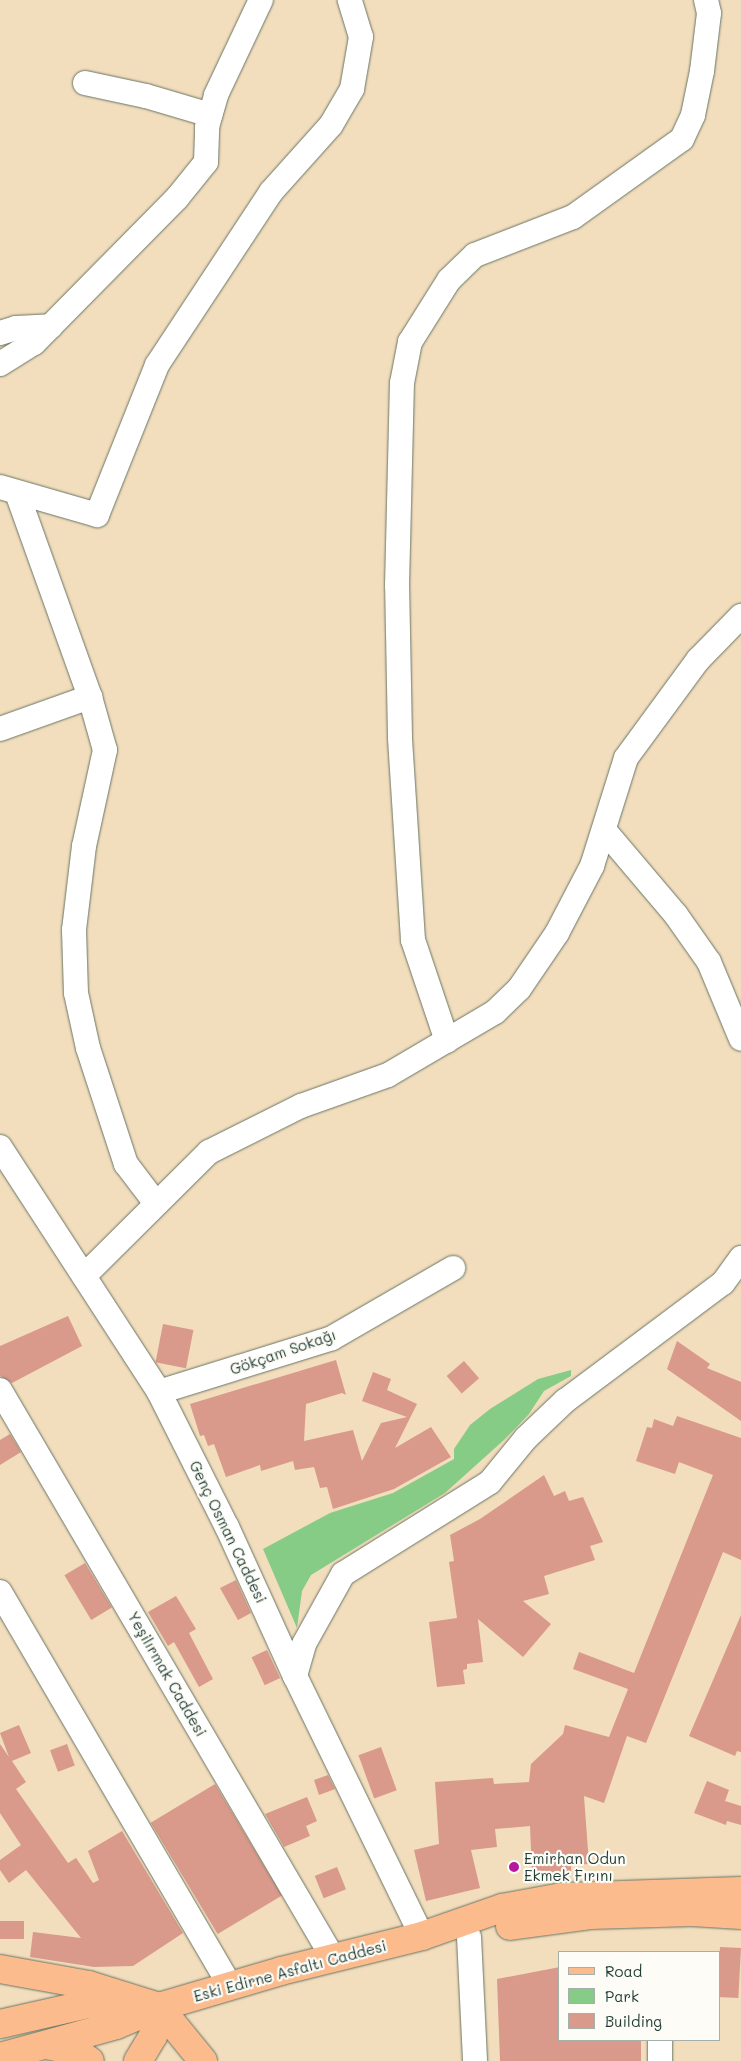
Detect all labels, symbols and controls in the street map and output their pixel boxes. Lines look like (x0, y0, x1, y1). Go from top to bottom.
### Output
street label: Gökçam Sokağı (228, 1325, 338, 1379)
street label: Genç Osman Caddesi (186, 1458, 270, 1606)
street label: Yeşilırmak Caddesi (124, 1608, 210, 1740)
place label: Emirhan Odun Ekmek Fırını (524, 1849, 625, 1884)
marker: Emirhan Odun Ekmek Fırını (508, 1861, 520, 1873)
street label: Eski Edirne Asfaltı Caddesi (192, 1937, 388, 2005)
legend (558, 1951, 721, 2041)
text: Road (605, 1961, 642, 1981)
text: Park (605, 1986, 639, 2006)
text: Building (605, 2011, 662, 2031)

